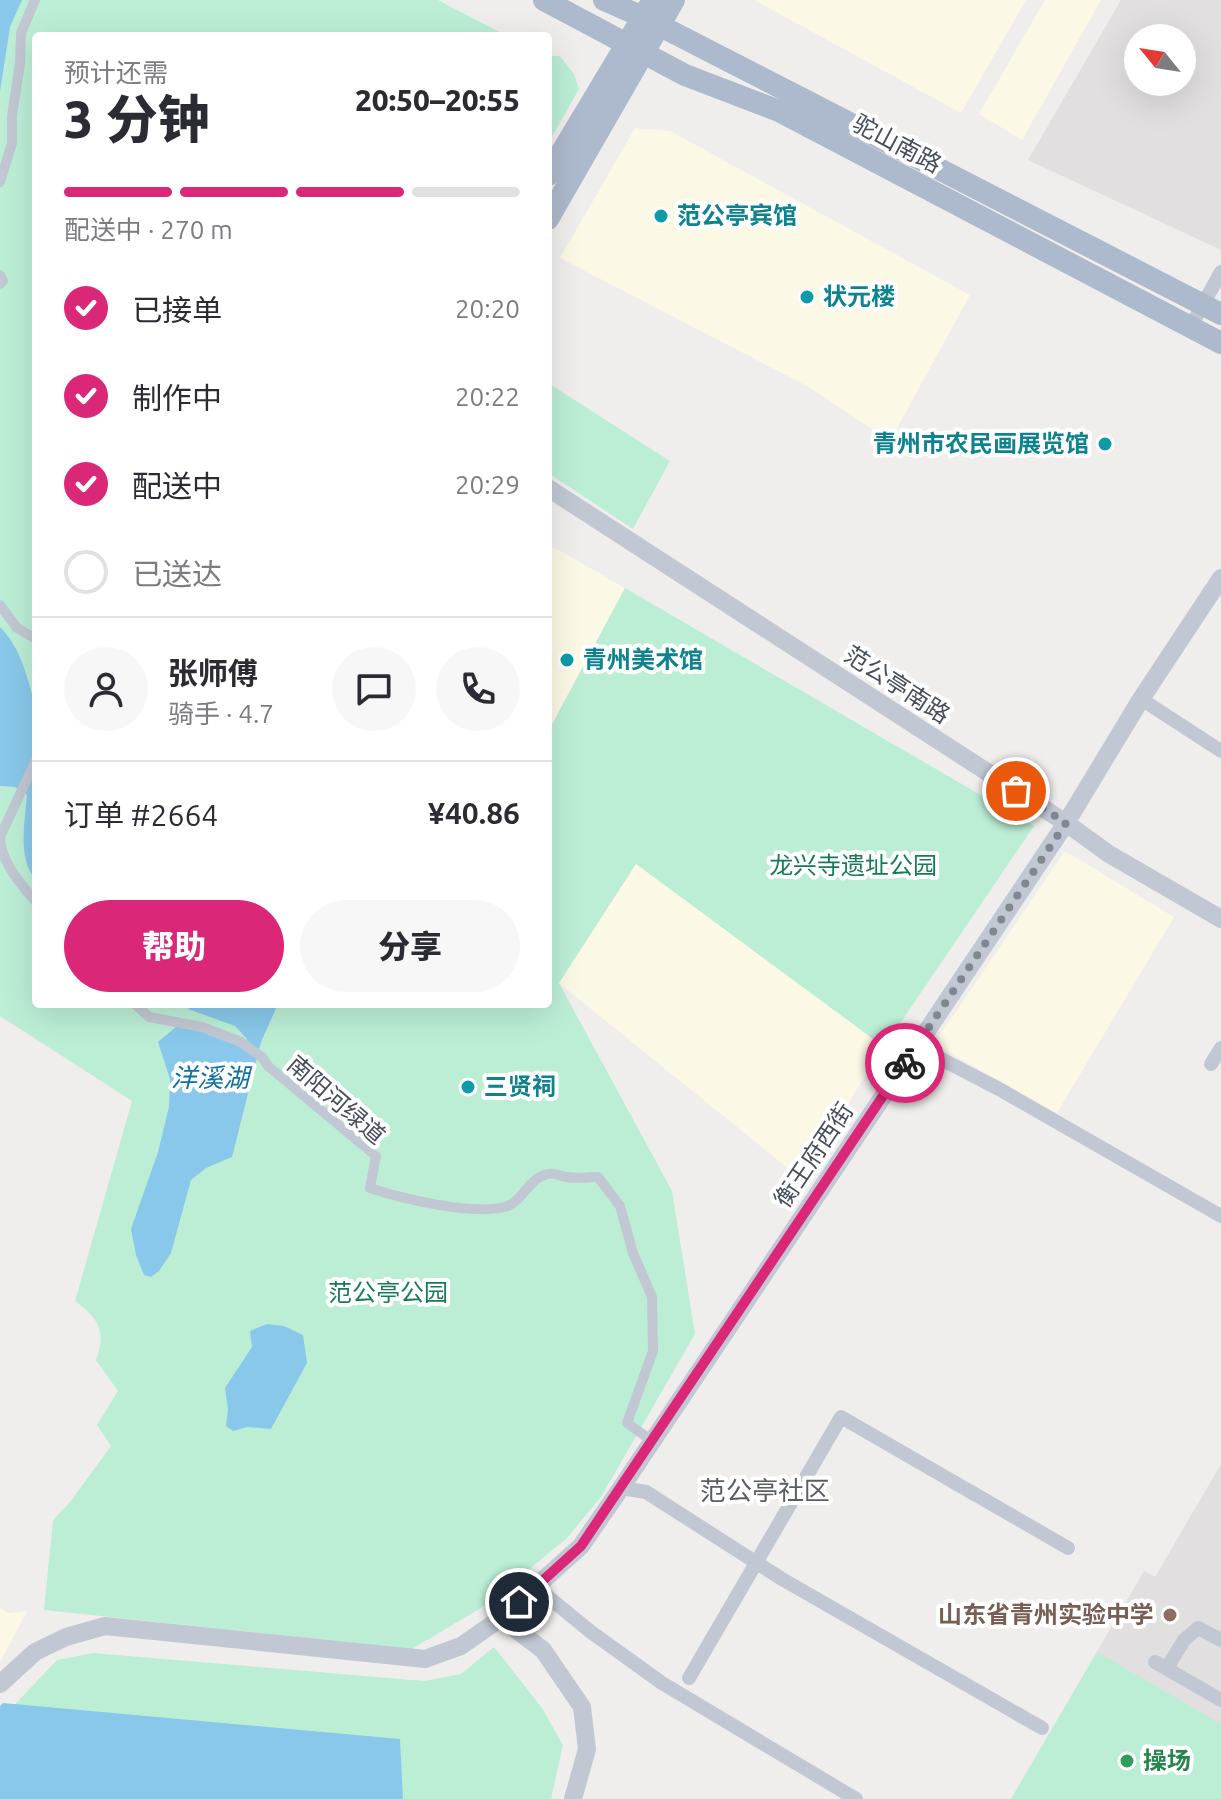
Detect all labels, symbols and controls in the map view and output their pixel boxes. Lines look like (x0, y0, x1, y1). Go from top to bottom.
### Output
north arrow (1124, 24, 1196, 96)
map controls (1124, 24, 1196, 96)
text: 预计还需 (64, 58, 168, 87)
text: 20:50–20:55 (355, 83, 520, 117)
text: 3 分钟 (64, 90, 210, 148)
street label: 驼山南路 (849, 109, 946, 178)
place label: 范公亭宾馆 (677, 202, 797, 229)
marker: 范公亭宾馆 (652, 207, 670, 225)
text: 配送中 · 270 m (64, 215, 233, 244)
place label: 状元楼 (823, 283, 895, 310)
icon: check (64, 286, 108, 330)
marker: 状元楼 (798, 288, 816, 306)
text: 已接单 (132, 293, 222, 327)
text: 20:20 (455, 294, 520, 323)
icon: check (64, 374, 108, 418)
text: 制作中 (132, 381, 222, 415)
text: 20:22 (455, 382, 520, 411)
place label: 青州市农民画展览馆 (873, 430, 1089, 457)
marker: 青州市农民画展览馆 (1096, 435, 1114, 453)
icon: check (64, 462, 108, 506)
text: 配送中 (132, 469, 222, 503)
text: 20:29 (455, 470, 520, 499)
text: 已送达 (132, 557, 222, 591)
street label: 范公亭南路 (840, 641, 955, 729)
place label: 青州美术馆 (583, 646, 703, 673)
button: person (64, 647, 148, 731)
button: chat (332, 647, 416, 731)
button: phone (436, 647, 520, 731)
marker: 青州美术馆 (558, 651, 576, 669)
text: 张师傅 (168, 656, 258, 690)
text: 骑手 · 4.7 (168, 699, 274, 728)
pin (982, 757, 1050, 825)
icon: bag (994, 769, 1038, 813)
text: ¥40.86 (428, 796, 520, 830)
text: 订单 #2664 (64, 798, 218, 832)
park label: 龙兴寺遗址公园 (769, 852, 937, 879)
button: 帮助 (64, 900, 284, 992)
button: 分享 (300, 900, 520, 992)
courier (865, 1023, 945, 1103)
icon: bike (883, 1041, 927, 1085)
street label: 南阳河绿道 (282, 1050, 390, 1149)
water label: 洋溪湖 (171, 1063, 253, 1092)
place label: 三贤祠 (484, 1073, 556, 1100)
marker: 三贤祠 (459, 1078, 477, 1096)
street label: 衡王府西街 (769, 1097, 858, 1212)
park label: 范公亭公园 (328, 1279, 448, 1306)
district label: 范公亭社区 (700, 1476, 830, 1505)
pin (485, 1568, 553, 1636)
icon: home (497, 1580, 541, 1624)
place label: 山东省青州实验中学 (938, 1601, 1154, 1628)
marker: 山东省青州实验中学 (1161, 1606, 1179, 1624)
place label: 操场 (1143, 1747, 1191, 1774)
marker: 操场 (1118, 1752, 1136, 1770)

